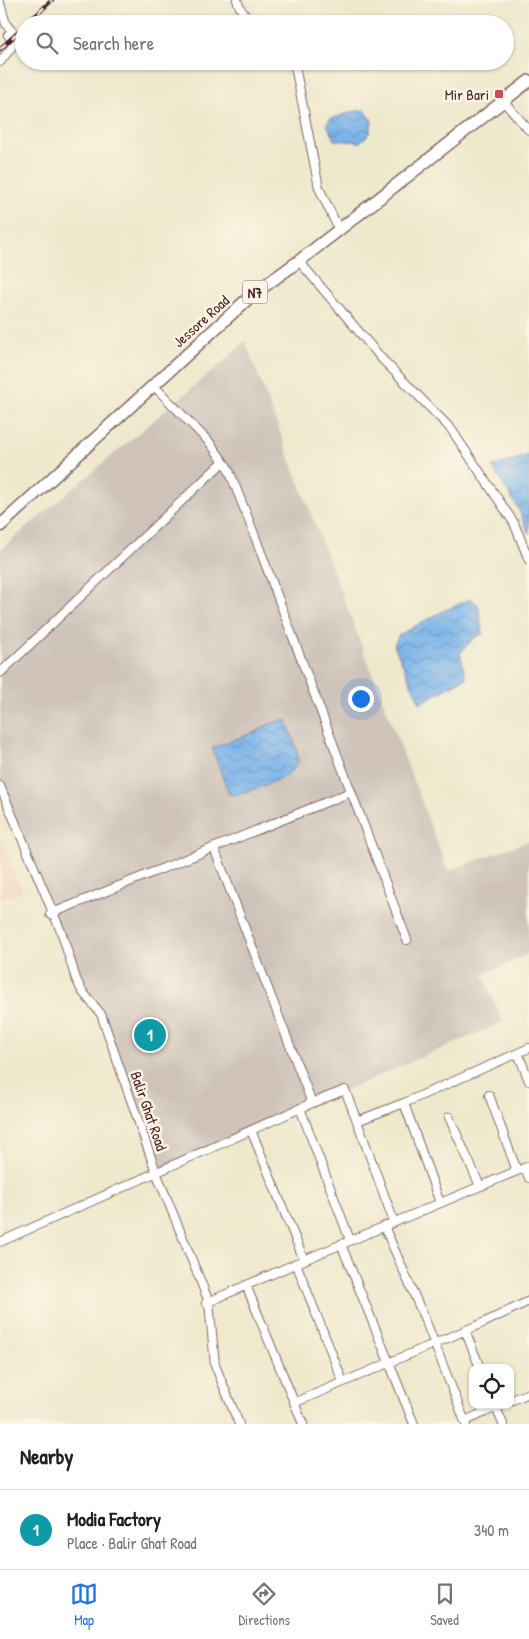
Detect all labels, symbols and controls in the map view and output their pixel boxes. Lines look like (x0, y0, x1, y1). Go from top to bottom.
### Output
search box (15, 15, 514, 70)
icon: search (33, 29, 61, 57)
text: Search here (73, 30, 154, 56)
place label: Mir Bari (445, 84, 489, 105)
marker: Mir Bari (493, 88, 505, 100)
road number: N7 (242, 280, 268, 304)
street label: Jessore Road (168, 290, 234, 352)
your location (348, 686, 374, 712)
pin: 1 (134, 1016, 166, 1054)
street label: Balir Ghat Road (126, 1069, 172, 1154)
map controls (469, 1364, 514, 1409)
button: locate (469, 1364, 514, 1409)
text: Nearby (20, 1442, 73, 1471)
text: Modia Factory (67, 1506, 161, 1532)
text: 1 (33, 1519, 39, 1541)
text: 340 m (474, 1519, 509, 1541)
text: Place · Balir Ghat Road (67, 1532, 197, 1554)
tab: Map (70, 1580, 98, 1629)
tab: Directions (238, 1580, 290, 1629)
tab: Saved (430, 1580, 459, 1629)

